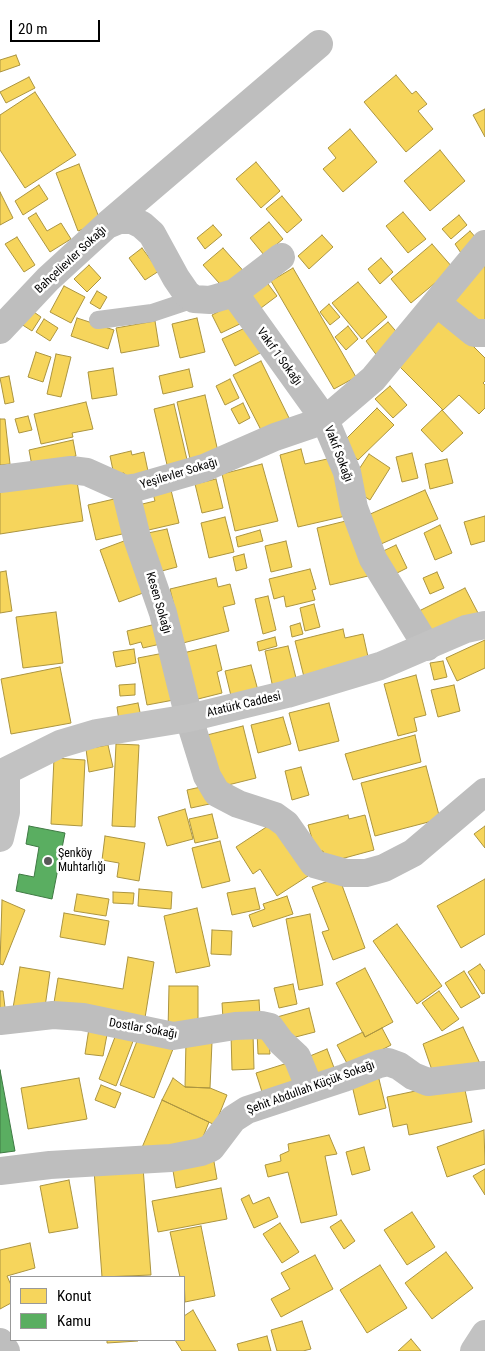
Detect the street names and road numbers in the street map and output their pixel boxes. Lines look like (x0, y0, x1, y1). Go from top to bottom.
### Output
street label: Bahçelievler Sokağı (32, 223, 110, 297)
street label: Vakıf 1 Sokağı (253, 325, 305, 389)
street label: Vakıf Sokağı (321, 424, 355, 484)
street label: Yeşilevler Sokağı (139, 455, 219, 493)
street label: Kesen Sokağı (142, 570, 174, 636)
street label: Atatürk Caddesi (206, 689, 282, 721)
street label: Dostlar Sokağı (108, 1016, 178, 1042)
street label: Şehit Abdullah Küçük Sokağı (245, 1058, 377, 1118)

